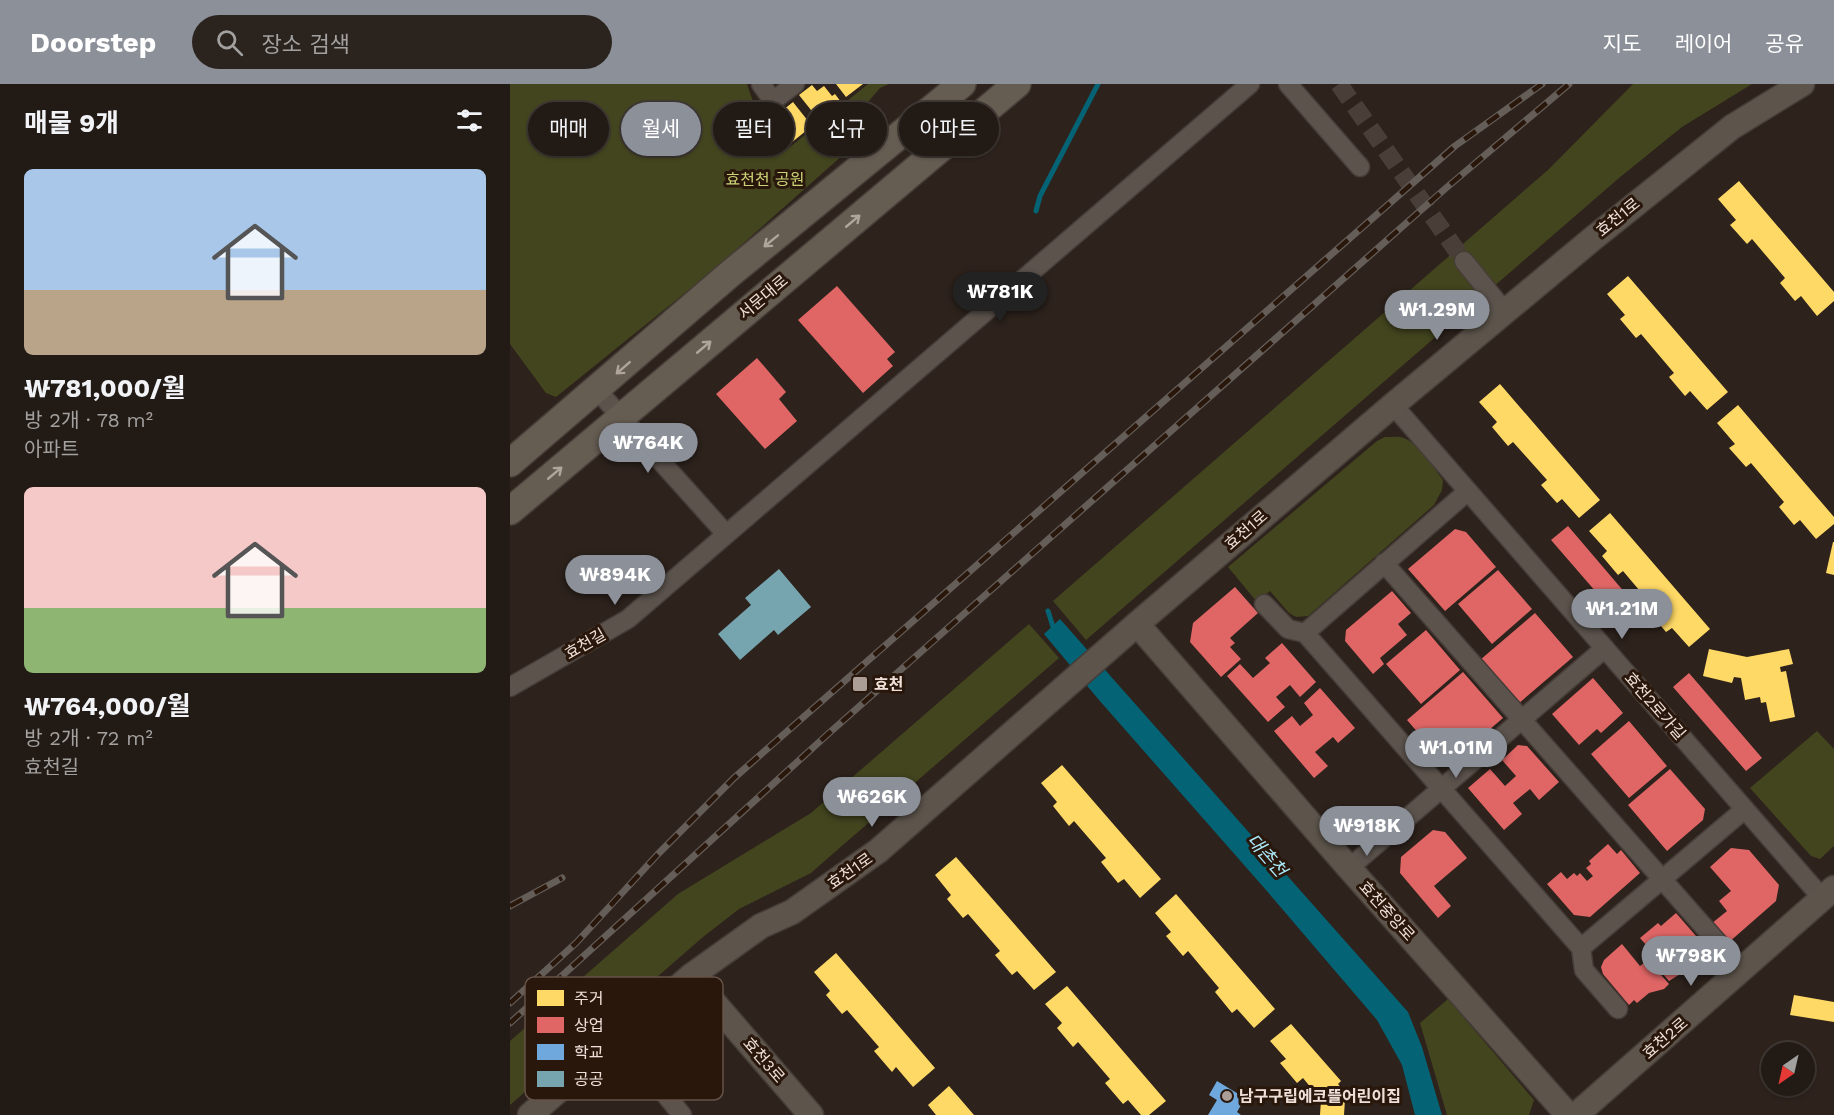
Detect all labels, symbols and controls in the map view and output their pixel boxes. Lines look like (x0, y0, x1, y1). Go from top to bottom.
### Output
search box (192, 15, 612, 69)
text: Doorstep (30, 26, 156, 59)
icon: search (213, 26, 246, 59)
text: 지도 (1603, 31, 1641, 56)
text: 레이어 (1674, 31, 1732, 56)
text: 공유 (1765, 31, 1804, 56)
text: 장소 검색 (261, 32, 350, 57)
chip: 매매 (528, 102, 609, 156)
chip: 월세 (621, 102, 701, 156)
chip: 필터 (713, 102, 794, 156)
chip: 신규 (806, 102, 887, 156)
chip: 아파트 (899, 102, 999, 156)
icon: filters (453, 104, 486, 137)
text: 매물 9개 (24, 108, 119, 138)
park label: 효천천 공원 (725, 170, 805, 189)
street label: 효천1로 (1592, 194, 1644, 240)
icon: home (201, 208, 309, 316)
one-way arrow (845, 215, 861, 228)
one-way arrow (764, 234, 779, 248)
street label: 서문대로 (734, 271, 792, 323)
pin: ₩781K (958, 272, 1042, 323)
text: ₩781K (967, 279, 1033, 303)
pin: ₩1.29M (1388, 290, 1486, 341)
text: ₩1.29M (1399, 297, 1475, 321)
one-way arrow (696, 340, 711, 354)
one-way arrow (615, 361, 631, 374)
text: ₩781,000/월 (24, 373, 186, 403)
text: 방 2개 · 78 m² (24, 408, 153, 432)
pin: ₩764K (606, 423, 690, 474)
text: ₩764K (613, 430, 683, 454)
text: 아파트 (24, 437, 79, 461)
one-way arrow (547, 466, 562, 480)
street label: 효천1로 (1221, 506, 1271, 554)
icon: home (201, 526, 309, 634)
pin: ₩894K (573, 555, 657, 606)
text: ₩894K (579, 562, 651, 586)
pin: ₩1.21M (1573, 589, 1671, 640)
text: ₩1.21M (1585, 596, 1659, 620)
street label: 효천길 (561, 625, 609, 663)
street label: 효천2로가길 (1621, 668, 1689, 744)
marker: 효천 (851, 675, 869, 693)
place label: 효천 (874, 675, 903, 694)
text: ₩764,000/월 (24, 691, 191, 721)
text: 방 2개 · 72 m² (24, 726, 153, 750)
pin: ₩1.01M (1407, 728, 1505, 779)
text: ₩1.01M (1419, 735, 1493, 759)
text: 효천길 (24, 755, 79, 779)
pin: ₩626K (830, 777, 914, 828)
text: ₩626K (837, 784, 907, 808)
pin: ₩918K (1325, 806, 1409, 857)
text: ₩918K (1333, 813, 1401, 837)
water label: 대촌천 (1243, 829, 1293, 882)
street label: 효천1로 (824, 849, 876, 893)
street label: 효천중앙로 (1355, 877, 1419, 945)
pin: ₩798K (1649, 936, 1733, 987)
text: ₩798K (1656, 943, 1726, 967)
legend (525, 977, 723, 1100)
text: 주거 (574, 989, 603, 1008)
street label: 효천2로 (1639, 1013, 1692, 1063)
text: 상업 (574, 1016, 603, 1035)
street label: 효천3로 (739, 1034, 789, 1087)
north arrow (1761, 1042, 1815, 1096)
map controls (1761, 1042, 1815, 1096)
text: 학교 (574, 1043, 603, 1062)
text: 공공 (574, 1070, 603, 1089)
place label: 남구구립에코뜰어린이집 (1239, 1087, 1401, 1106)
marker: 남구구립에코뜰어린이집 (1220, 1089, 1234, 1103)

